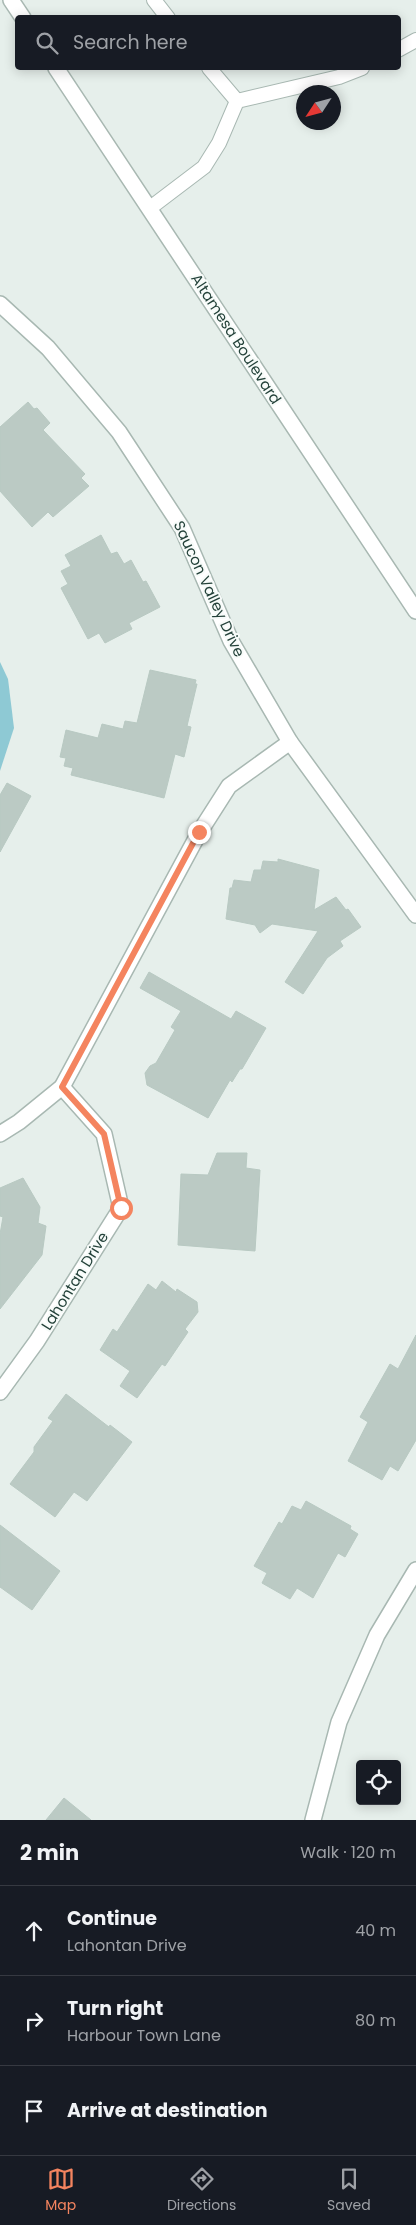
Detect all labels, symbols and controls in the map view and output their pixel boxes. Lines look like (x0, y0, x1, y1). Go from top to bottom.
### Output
search box (15, 15, 401, 70)
icon: search (33, 29, 61, 57)
text: Search here (73, 29, 187, 56)
north arrow (296, 85, 341, 130)
street label: Altamesa Boulevard (186, 269, 287, 408)
street label: Saucon Valley Drive (169, 517, 250, 660)
route end (188, 821, 211, 844)
route start (110, 1197, 133, 1220)
street label: Lahontan Drive (36, 1228, 113, 1334)
map controls (356, 1760, 401, 1805)
button: locate (356, 1760, 401, 1805)
text: 2 min (20, 1838, 79, 1867)
text: Walk · 120 m (300, 1841, 396, 1864)
text: Continue (67, 1905, 157, 1932)
icon: ahead (20, 1917, 48, 1945)
text: 40 m (355, 1919, 396, 1942)
text: Lahontan Drive (67, 1934, 187, 1957)
text: Turn right (67, 1995, 163, 2022)
icon: right (20, 2007, 48, 2035)
text: 80 m (355, 2009, 396, 2032)
text: Harbour Town Lane (67, 2024, 221, 2047)
icon: arrive (20, 2097, 48, 2125)
text: Arrive at destination (67, 2097, 268, 2124)
tab: Map (45, 2165, 76, 2216)
tab: Directions (167, 2165, 236, 2216)
tab: Saved (327, 2165, 371, 2216)

